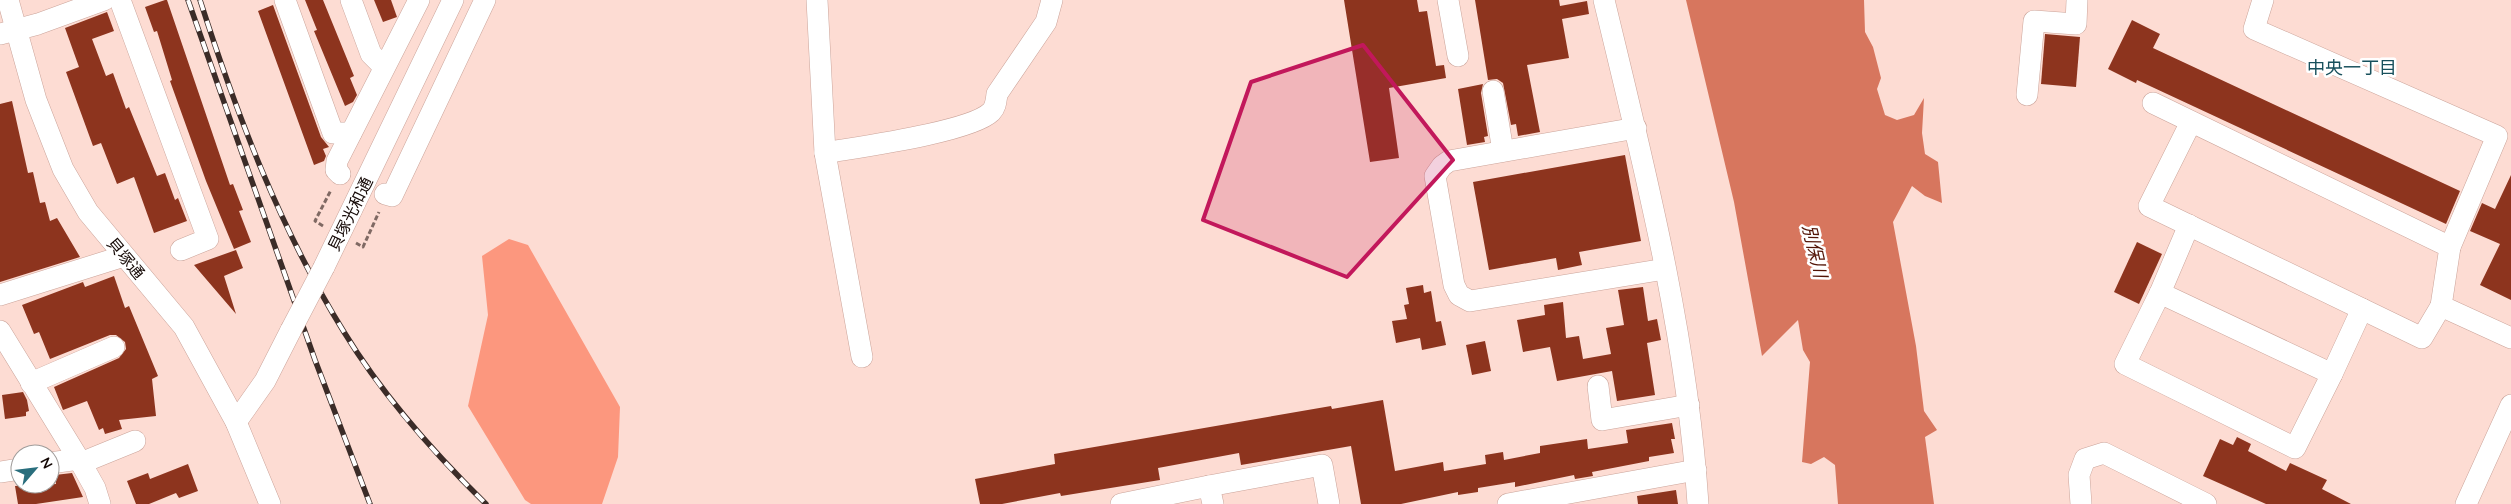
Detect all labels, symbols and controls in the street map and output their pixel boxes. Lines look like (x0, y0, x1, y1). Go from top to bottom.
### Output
district label: 中央一丁目 (2307, 56, 2397, 79)
street label: 貝塚光和通 (323, 174, 377, 254)
water label: 別保川 (1798, 222, 1833, 282)
street label: 貝塚通 (103, 233, 149, 283)
north arrow (10, 444, 60, 494)
text: N (36, 454, 57, 472)

